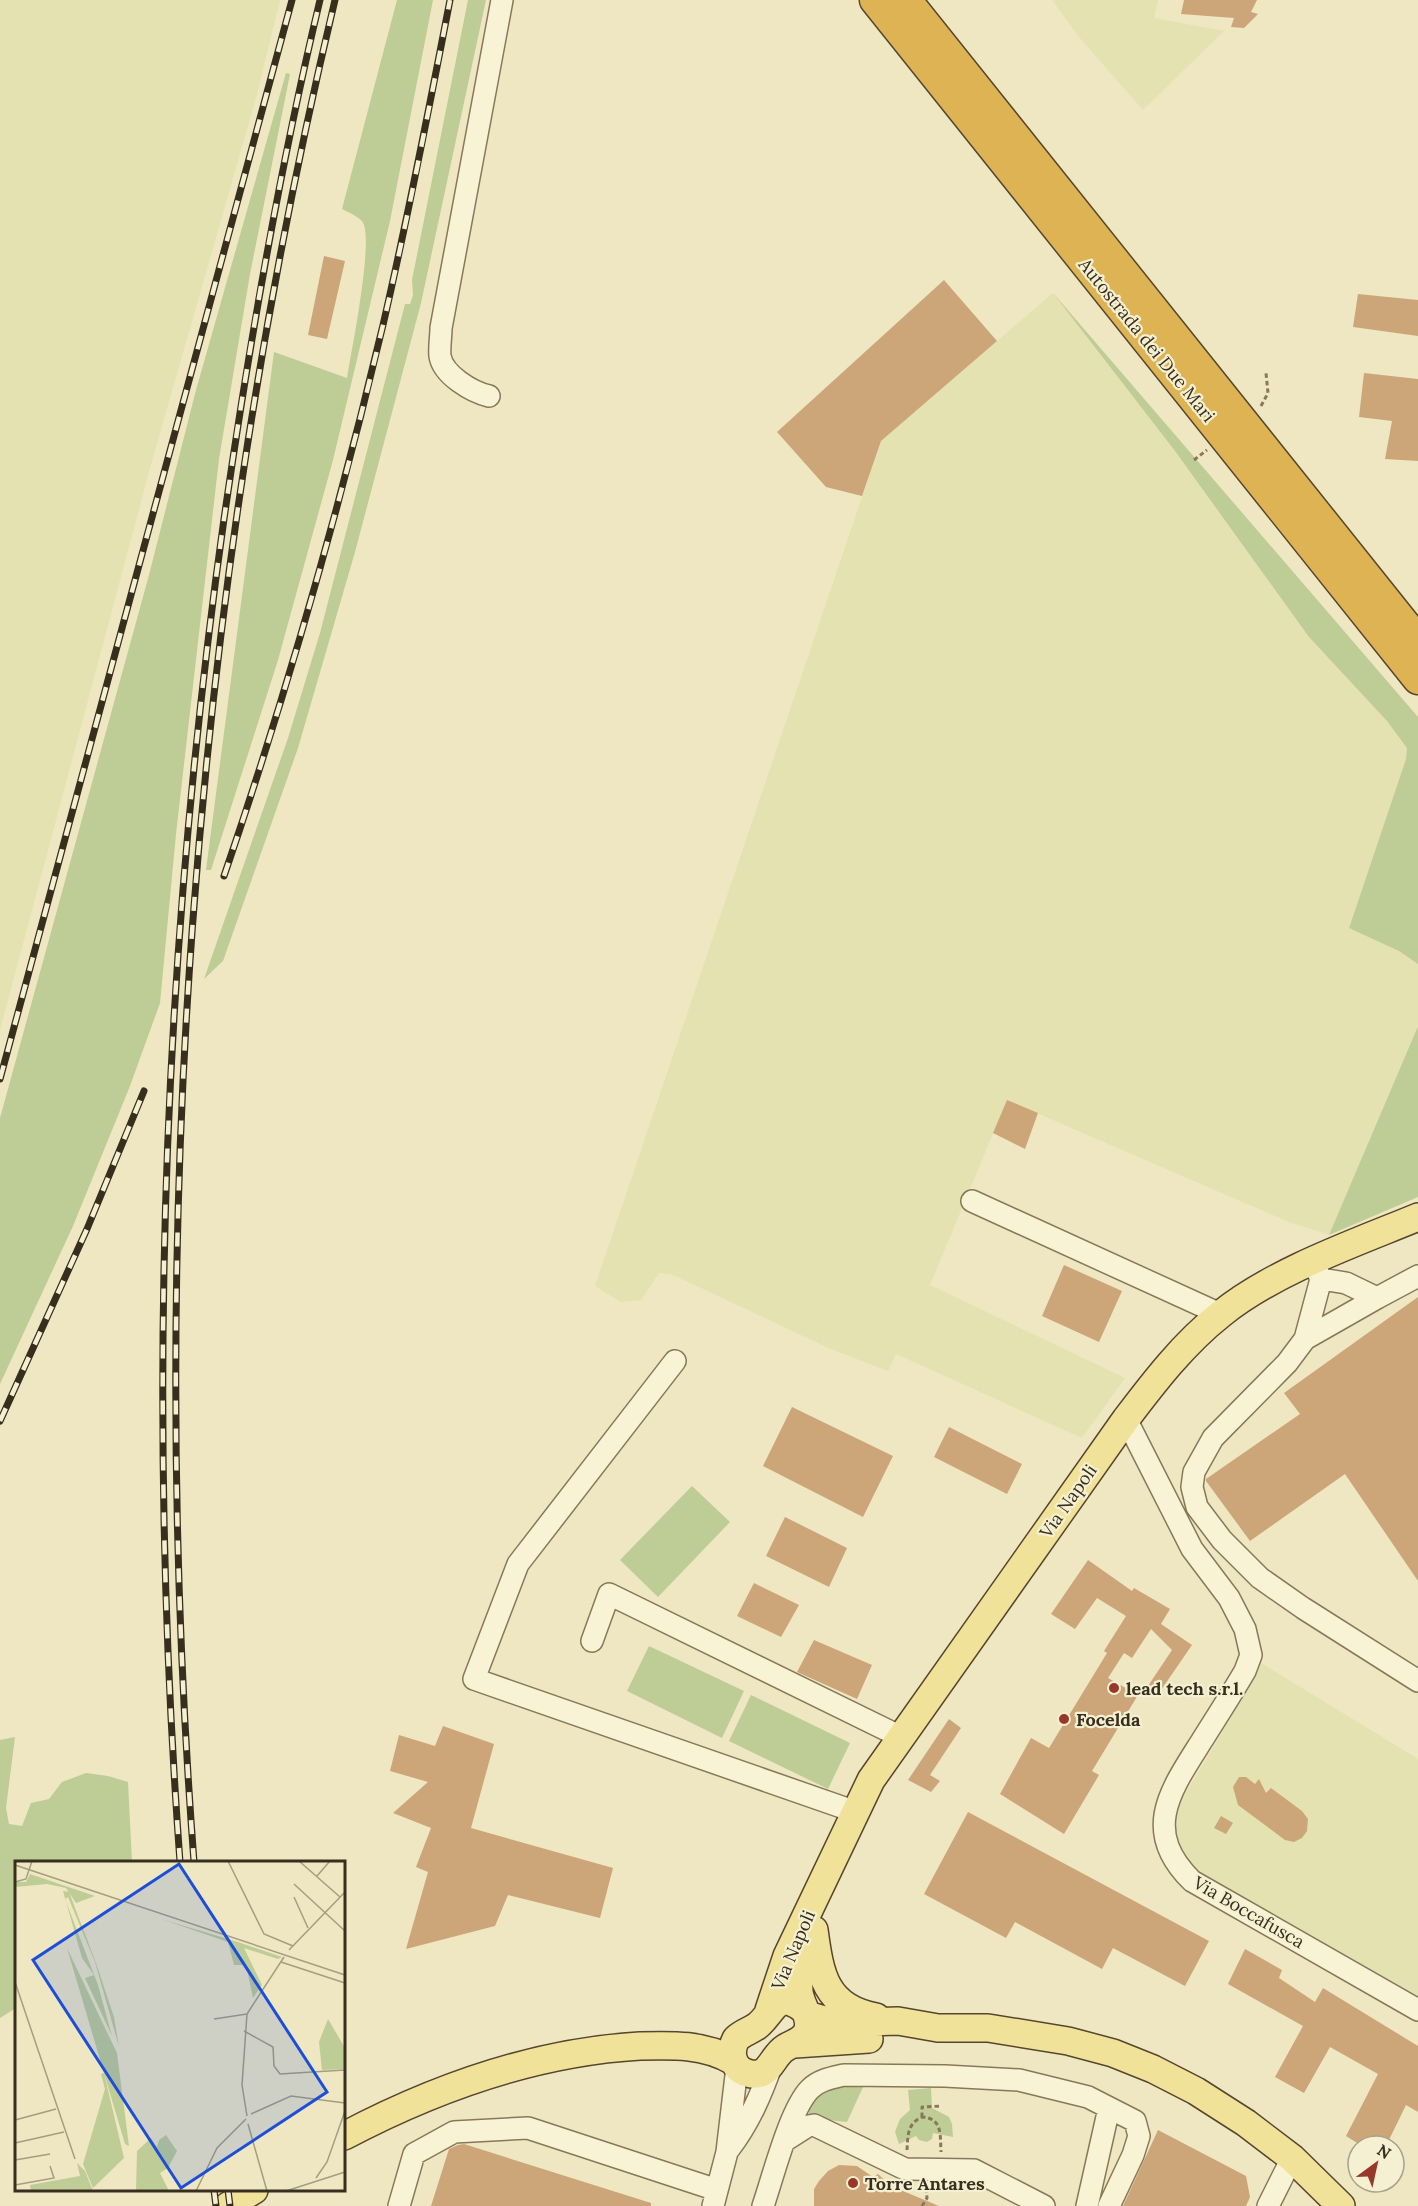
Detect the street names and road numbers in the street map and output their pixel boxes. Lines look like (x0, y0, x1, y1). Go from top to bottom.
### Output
street label: Autostrada dei Due Mari (1073, 253, 1220, 427)
street label: Via Napoli (1034, 1460, 1102, 1543)
street label: Via Boccafusca (1188, 1870, 1309, 1953)
street label: Via Napoli (765, 1907, 820, 1994)

